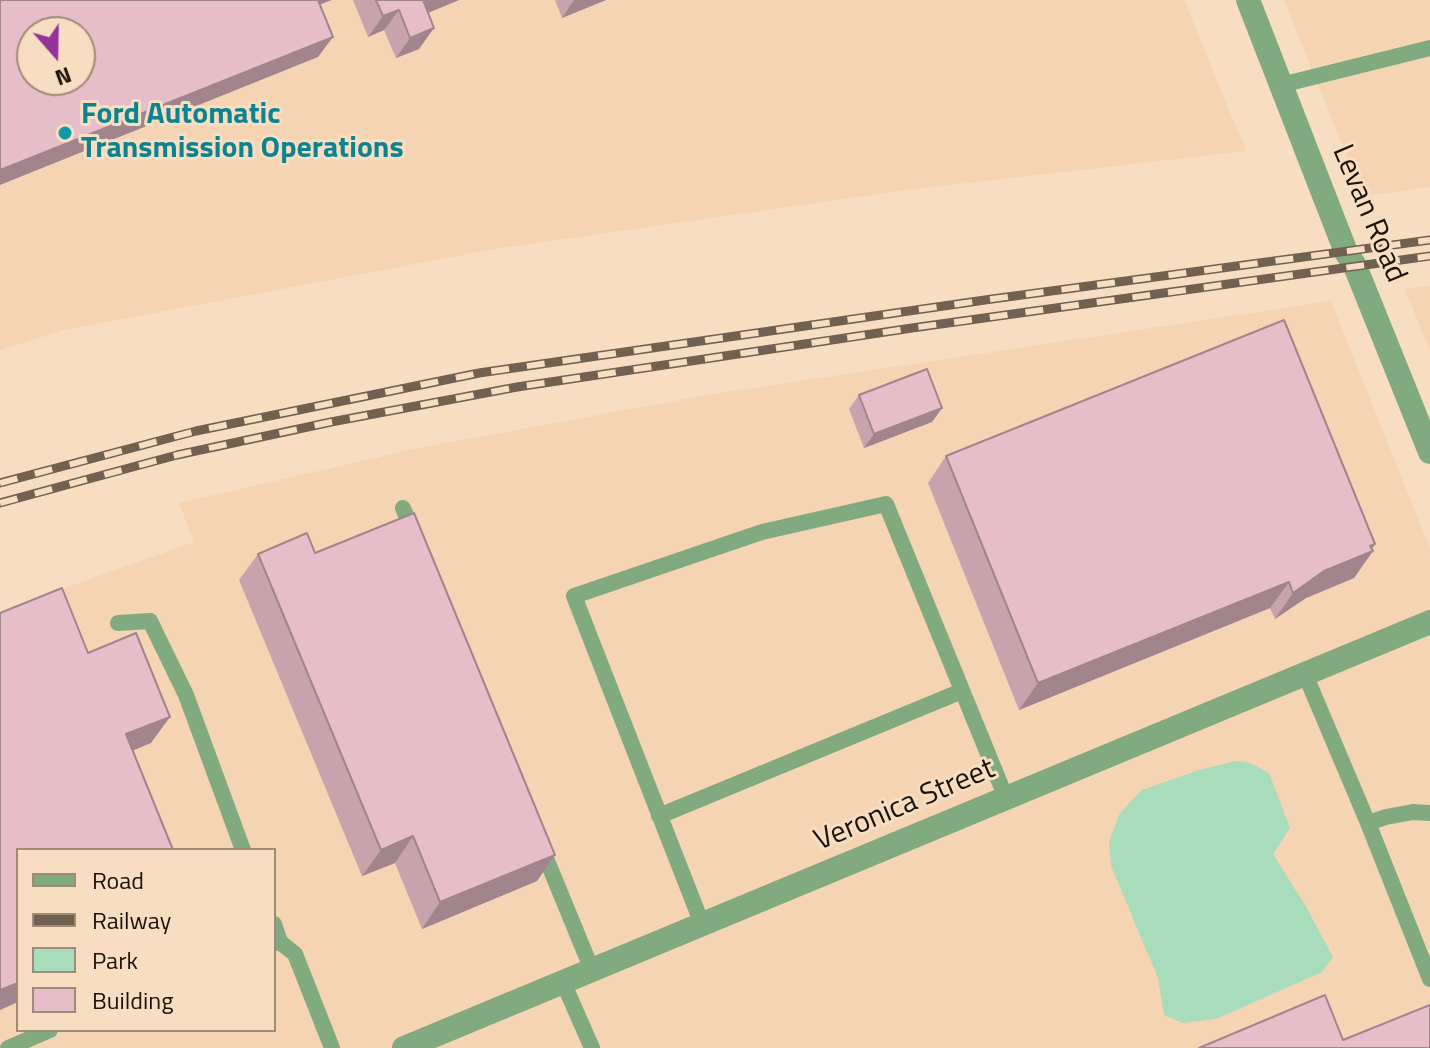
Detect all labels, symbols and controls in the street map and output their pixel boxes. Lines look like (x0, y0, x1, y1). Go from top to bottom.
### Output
north arrow (16, 16, 96, 96)
text: N (51, 58, 77, 95)
place label: Ford Automatic Transmission Operations (81, 98, 404, 168)
marker: Ford Automatic Transmission Operations (56, 124, 74, 142)
street label: Levan Road (1323, 140, 1413, 288)
street label: Veronica Street (809, 752, 1001, 860)
legend (16, 848, 276, 1032)
text: Road (92, 862, 144, 898)
text: Railway (92, 902, 171, 938)
text: Park (92, 942, 138, 978)
text: Building (92, 982, 174, 1018)

